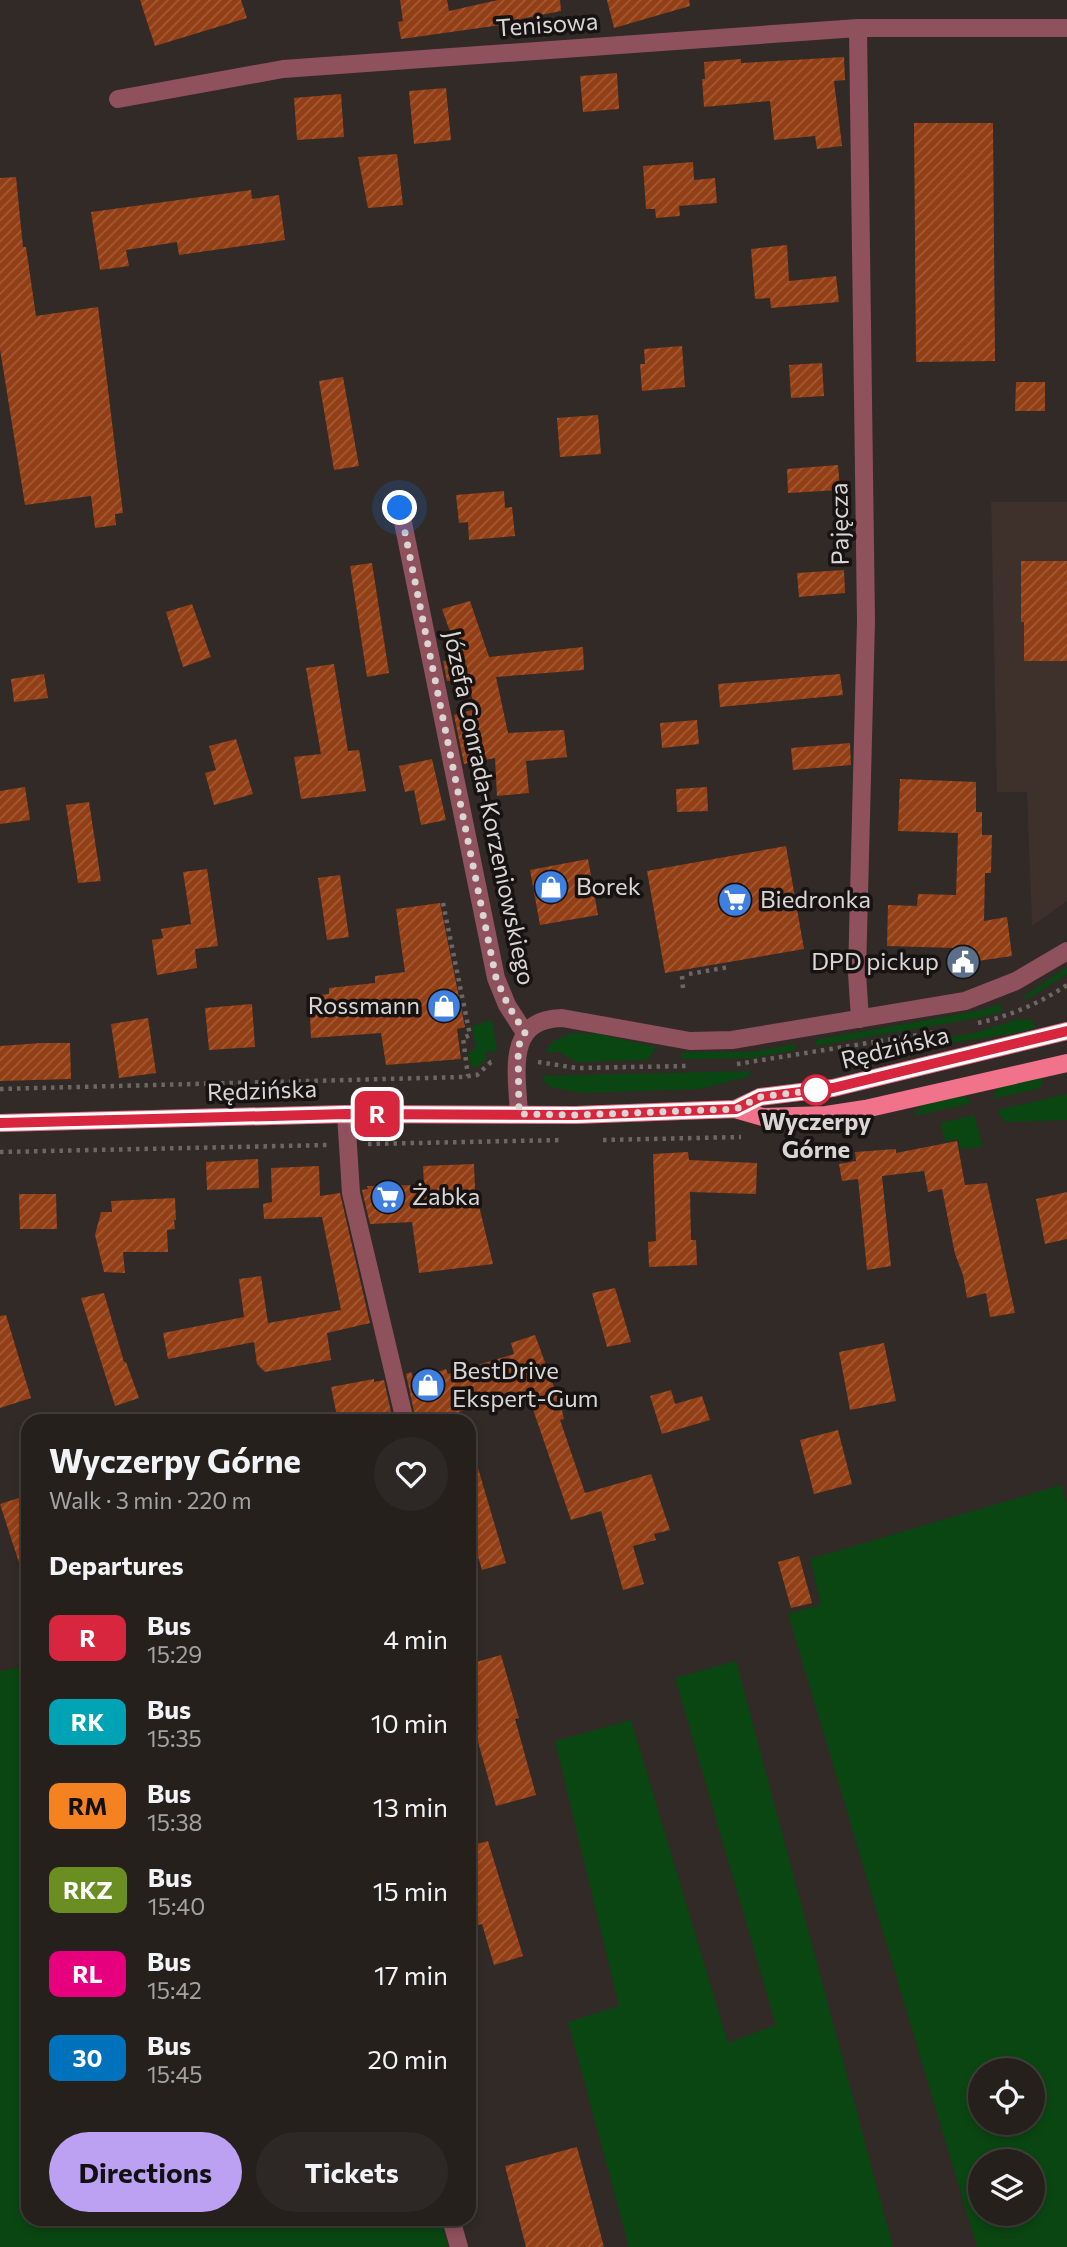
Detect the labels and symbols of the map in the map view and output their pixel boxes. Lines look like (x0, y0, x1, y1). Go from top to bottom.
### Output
street label: Tenisowa (495, 5, 599, 42)
street label: Pajęcza (823, 482, 854, 566)
your location (382, 490, 417, 525)
street label: Józefa Conrada-Korzeniowskiego (439, 628, 542, 988)
shop icon: Borek (532, 868, 570, 906)
place label: Borek (576, 871, 641, 900)
supermarket icon: Biedronka (716, 881, 754, 919)
place label: Biedronka (760, 884, 871, 913)
public building icon: DPD pickup (944, 943, 982, 981)
place label: DPD pickup (811, 946, 939, 975)
shop icon: Rossmann (425, 987, 463, 1025)
place label: Rossmann (308, 990, 420, 1019)
street label: Rędzińska (838, 1019, 952, 1074)
street label: Rędzińska (206, 1073, 317, 1106)
marker: Wyczerpy Górne (801, 1075, 831, 1105)
line badge: R (354, 1091, 400, 1137)
place label: Wyczerpy Górne (761, 1106, 871, 1163)
supermarket icon: Żabka (369, 1178, 407, 1216)
place label: Żabka (412, 1181, 480, 1210)
place label: BestDrive Ekspert-Gum (452, 1355, 599, 1412)
shop icon: BestDrive Ekspert-Gum (409, 1366, 447, 1404)

